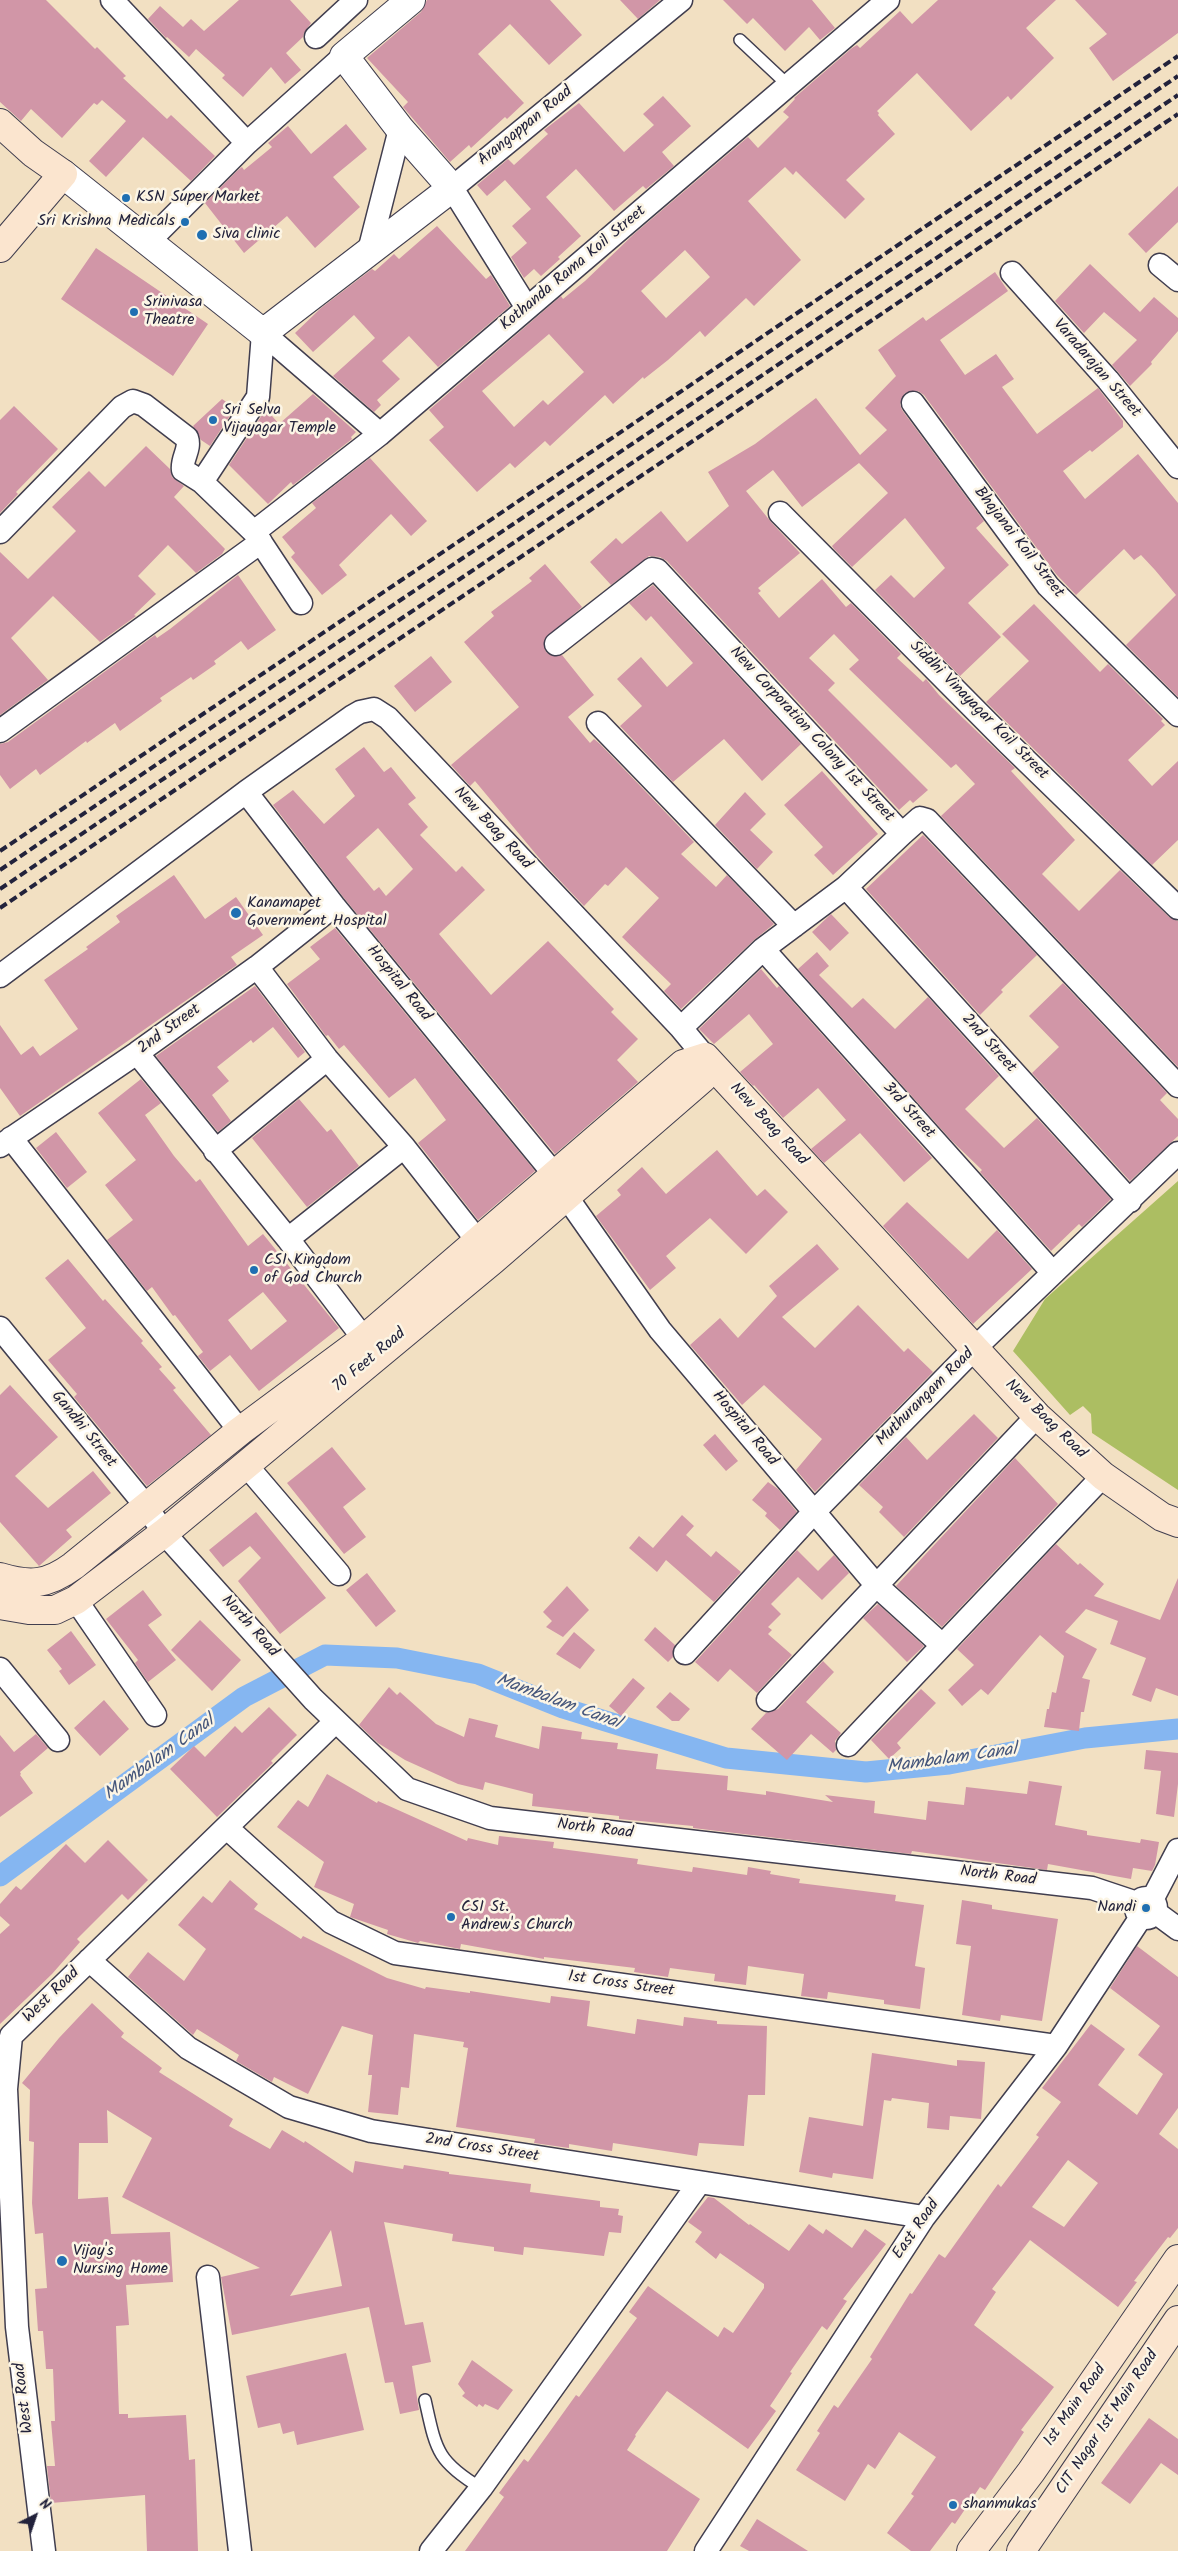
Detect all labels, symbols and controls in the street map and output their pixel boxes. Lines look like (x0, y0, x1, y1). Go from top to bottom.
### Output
street label: Arangappan Road (475, 83, 577, 171)
place label: KSN Super Market (136, 188, 260, 208)
marker: KSN Super Market (120, 192, 132, 204)
street label: Kothanda Rama Koil Street (497, 202, 651, 336)
place label: Sri Krishna Medicals (38, 212, 175, 232)
marker: Sri Krishna Medicals (179, 216, 191, 228)
place label: Siva clinic (213, 225, 280, 245)
marker: Siva clinic (195, 228, 209, 242)
place label: Srinivasa Theatre (144, 293, 203, 331)
marker: Srinivasa Theatre (128, 306, 140, 318)
street label: Varadarajan Street (1048, 316, 1144, 422)
place label: Sri Selva Vijayagar Temple (223, 401, 336, 439)
marker: Sri Selva Vijayagar Temple (207, 414, 219, 426)
street label: Bhajanai Koil Street (969, 484, 1067, 602)
street label: Siddhi Vinayagar Koil Street (905, 638, 1051, 784)
street label: New Corporation Colony 1st Street (725, 643, 897, 827)
street label: New Boag Road (449, 784, 535, 874)
place label: Kanamapet Government Hospital (247, 894, 387, 932)
marker: Kanamapet Government Hospital (229, 906, 243, 920)
street label: Hospital Road (361, 942, 435, 1026)
street label: 2nd Street (135, 1001, 205, 1059)
street label: 2nd Street (957, 1011, 1019, 1077)
street label: 3rd Street (878, 1079, 938, 1143)
street label: New Boag Road (725, 1080, 811, 1170)
place label: CSI Kingdom of God Church (264, 1251, 362, 1289)
marker: CSI Kingdom of God Church (248, 1264, 260, 1276)
street label: 70 Feet Road (330, 1325, 410, 1397)
street label: Muthurangam Road (873, 1345, 979, 1451)
street label: New Boag Road (1000, 1376, 1090, 1464)
street label: Hospital Road (707, 1387, 781, 1471)
street label: Gandhi Street (46, 1388, 120, 1472)
street label: North Road (216, 1592, 282, 1662)
water label: Mambalam Canal (493, 1670, 623, 1736)
water label: Mambalam Canal (101, 1712, 219, 1806)
water label: Mambalam Canal (886, 1740, 1018, 1780)
street label: North Road (556, 1816, 634, 1844)
street label: North Road (959, 1863, 1037, 1891)
place label: CSI St. Andrew's Church (461, 1898, 573, 1936)
place label: Nandi (1097, 1898, 1136, 1918)
marker: Nandi (1140, 1902, 1152, 1914)
marker: CSI St. Andrew's Church (445, 1911, 457, 1923)
street label: West Road (20, 1964, 84, 2028)
street label: 1st Cross Street (567, 1968, 675, 2002)
street label: 2nd Cross Street (424, 2131, 540, 2167)
street label: East Road (890, 2196, 944, 2264)
place label: Vijay's Nursing Home (73, 2242, 168, 2280)
marker: Vijay's Nursing Home (55, 2254, 69, 2268)
street label: CIT Nagar 1st Main Road (1052, 2347, 1164, 2499)
street label: West Road (11, 2361, 39, 2435)
street label: 1st Main Road (1041, 2361, 1111, 2451)
north arrow (10, 2491, 60, 2541)
text: N (34, 2493, 55, 2516)
place label: shanmukas (963, 2495, 1037, 2515)
marker: shanmukas (947, 2499, 959, 2511)

